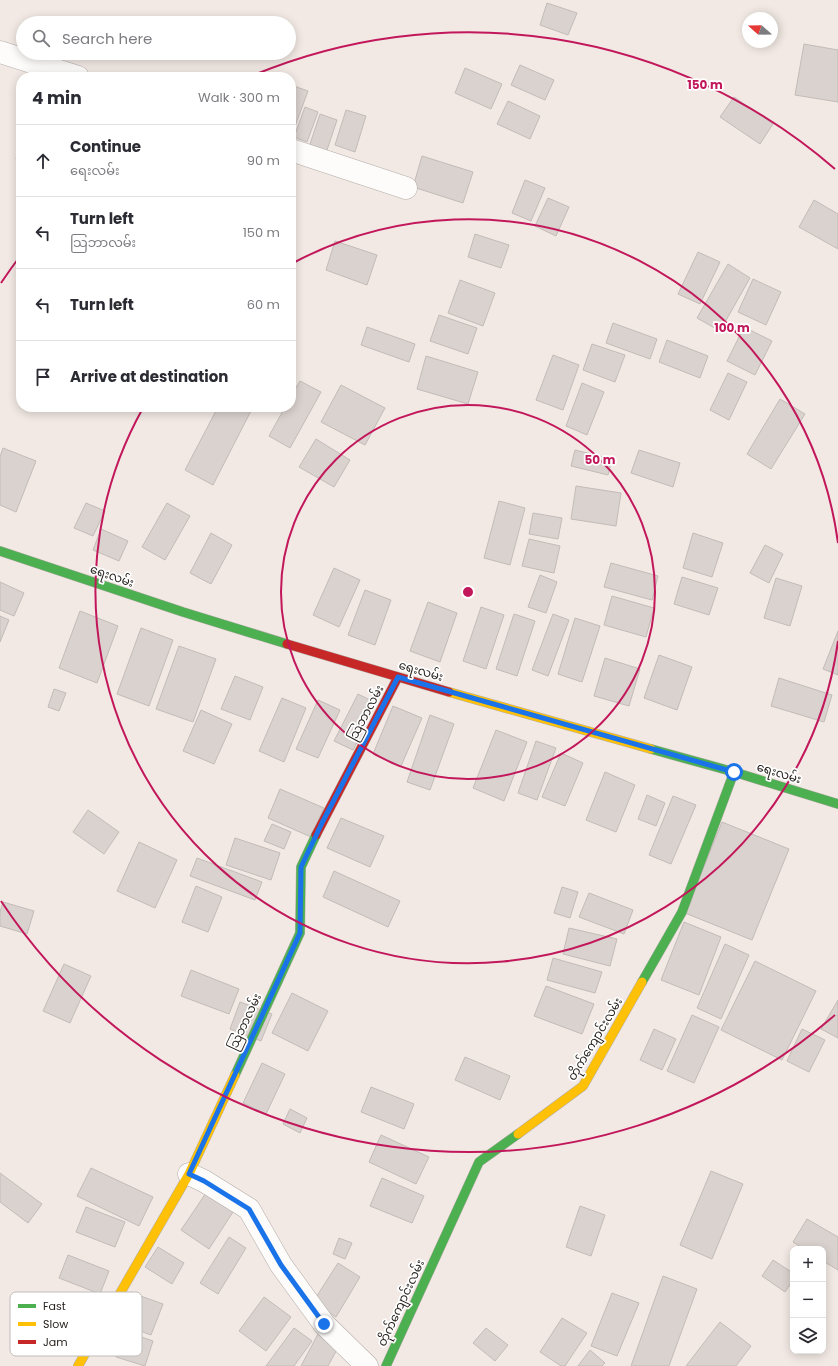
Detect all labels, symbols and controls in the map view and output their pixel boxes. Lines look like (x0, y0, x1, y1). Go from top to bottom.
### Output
north arrow (742, 12, 778, 48)
search box (16, 16, 296, 60)
icon: search (30, 27, 52, 49)
text: Search here (62, 28, 152, 49)
text: 150 m (687, 76, 723, 93)
text: 4 min (32, 86, 82, 110)
text: Walk · 300 m (198, 88, 280, 107)
text: Continue (70, 136, 141, 157)
icon: ahead (32, 150, 54, 172)
text: 90 m (247, 151, 280, 170)
text: ရေးလမ်း (70, 161, 119, 180)
text: Turn left (70, 208, 134, 229)
icon: left (32, 222, 54, 244)
text: 150 m (243, 223, 280, 242)
text: သြဘာလမ်း (70, 233, 136, 252)
icon: left (32, 294, 54, 316)
text: Turn left (70, 294, 134, 315)
text: 60 m (247, 295, 280, 314)
text: 100 m (714, 319, 750, 336)
icon: arrive (32, 366, 54, 388)
text: Arrive at destination (70, 366, 228, 387)
text: 50 m (585, 451, 616, 468)
street label: ရေးလမ်း (87, 560, 136, 593)
centre of rings (461, 585, 475, 599)
street label: ရေးလမ်း (396, 656, 445, 687)
street label: သြဘာလမ်း (344, 682, 389, 745)
street label: ရေးလမ်း (754, 758, 803, 789)
route start (725, 763, 743, 781)
street label: သြဘာလမ်း (224, 991, 267, 1054)
street label: တိုက်ကျောင်းလမ်း (563, 994, 628, 1085)
map controls (790, 1246, 826, 1354)
button: + (790, 1246, 826, 1282)
street label: တိုက်ကျောင်းလမ်း (373, 1257, 430, 1350)
button: − (790, 1282, 826, 1318)
legend (10, 1292, 142, 1356)
text: Fast (43, 1298, 66, 1314)
route end (315, 1315, 333, 1333)
text: Slow (43, 1316, 68, 1332)
button: layers (790, 1318, 826, 1354)
text: Jam (43, 1334, 68, 1350)

